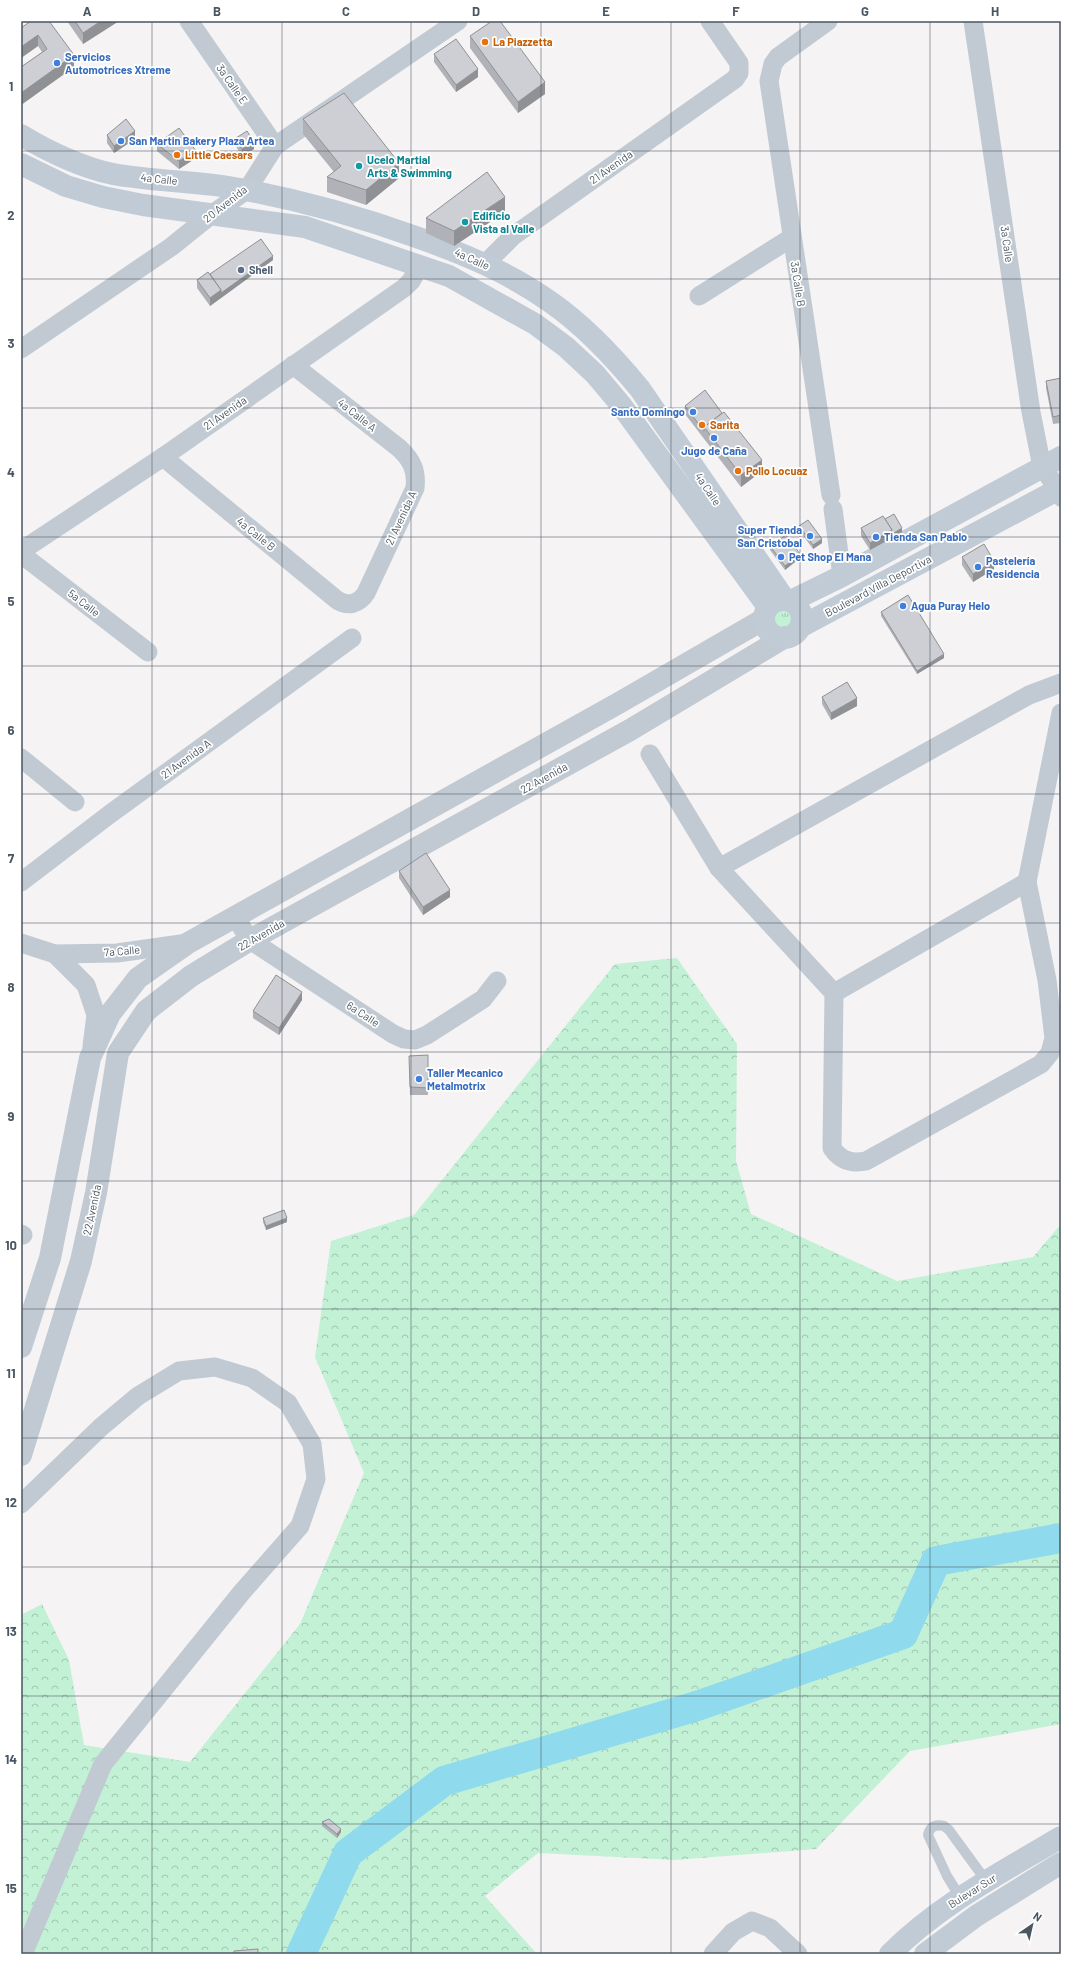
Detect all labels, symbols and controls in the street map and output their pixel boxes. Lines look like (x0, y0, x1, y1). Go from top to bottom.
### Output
text: A (83, 3, 92, 19)
text: B (213, 3, 221, 19)
text: C (342, 3, 350, 19)
text: D (472, 3, 480, 19)
text: E (602, 3, 610, 19)
text: F (732, 3, 740, 19)
text: G (861, 3, 869, 19)
text: H (991, 3, 999, 19)
place label: La Piazzetta (493, 35, 553, 48)
marker: La Piazzetta (480, 37, 490, 47)
place label: Servicios Automotrices Xtreme (65, 50, 171, 76)
marker: Servicios Automotrices Xtreme (52, 58, 62, 68)
street label: 3a Calle E (214, 61, 251, 106)
text: 1 (9, 78, 13, 94)
place label: San Martin Bakery Plaza Artea (129, 134, 275, 147)
marker: San Martin Bakery Plaza Artea (116, 136, 126, 146)
street label: 21 Avenida (587, 147, 635, 186)
place label: Little Caesars (185, 148, 253, 161)
marker: Little Caesars (172, 150, 182, 160)
place label: Ucelo Martial Arts & Swimming (367, 153, 452, 179)
marker: Ucelo Martial Arts & Swimming (354, 161, 364, 171)
street label: 4a Calle (140, 170, 178, 187)
street label: 20 Avenida (200, 182, 249, 225)
text: 2 (7, 207, 15, 223)
place label: Edificio Vista al Valle (473, 209, 534, 235)
marker: Edificio Vista al Valle (460, 217, 470, 227)
street label: 3a Calle (999, 225, 1016, 263)
street label: 4a Calle (453, 245, 492, 272)
street label: 3a Calle B (788, 260, 809, 308)
place label: Shell (249, 263, 273, 276)
marker: Shell (236, 265, 246, 275)
text: 3 (7, 335, 15, 351)
street label: 21 Avenida (201, 393, 249, 432)
street label: 4a Calle A (335, 395, 380, 434)
place label: Santo Domingo (611, 405, 685, 418)
marker: Santo Domingo (688, 407, 698, 417)
place label: Sarita (710, 418, 739, 431)
marker: Sarita (697, 420, 707, 430)
marker: Jugo de Caña (709, 433, 719, 443)
place label: Jugo de Caña (681, 444, 747, 457)
text: 4 (7, 464, 15, 480)
place label: Pollo Locuaz (746, 464, 807, 477)
marker: Pollo Locuaz (733, 466, 743, 476)
street label: 4a Calle (693, 470, 724, 508)
street label: 21 Avenida A (382, 488, 419, 547)
street label: 4a Calle B (234, 514, 278, 553)
place label: Super Tienda San Cristobal (737, 523, 802, 549)
place label: Tienda San Pablo (884, 530, 967, 543)
marker: Super Tienda San Cristobal (805, 531, 815, 541)
marker: Tienda San Pablo (871, 532, 881, 542)
place label: Pet Shop El Mana (789, 550, 872, 563)
marker: Pet Shop El Mana (776, 552, 786, 562)
street label: Boulevard Villa Deportiva (822, 552, 933, 619)
place label: Pastelería Residencia (986, 554, 1040, 580)
marker: Pastelería Residencia (973, 562, 983, 572)
street label: 5a Calle (66, 586, 103, 619)
text: 5 (7, 593, 15, 609)
place label: Agua Puray Helo (911, 599, 990, 612)
marker: Agua Puray Helo (898, 601, 908, 611)
text: 6 (8, 722, 15, 738)
street label: 21 Avenida A (158, 736, 213, 781)
street label: 22 Avenida (518, 759, 569, 796)
text: 7 (8, 850, 15, 866)
street label: 22 Avenida (235, 916, 286, 953)
street label: 7a Calle (103, 942, 141, 959)
text: 8 (7, 979, 15, 995)
street label: 6a Calle (344, 998, 382, 1029)
place label: Taller Mecanico Metalmotrix (427, 1066, 503, 1092)
marker: Taller Mecanico Metalmotrix (414, 1074, 424, 1084)
text: 9 (8, 1108, 15, 1124)
street label: 22 Avenida (80, 1183, 103, 1236)
text: 10 (5, 1237, 17, 1253)
text: 11 (6, 1365, 16, 1381)
text: 12 (5, 1494, 17, 1510)
text: 13 (5, 1623, 17, 1639)
text: 14 (5, 1751, 17, 1767)
street label: Bulevar Sur (945, 1871, 998, 1910)
text: 15 (5, 1880, 17, 1896)
north arrow (1012, 1905, 1052, 1945)
text: N (1031, 1909, 1045, 1924)

